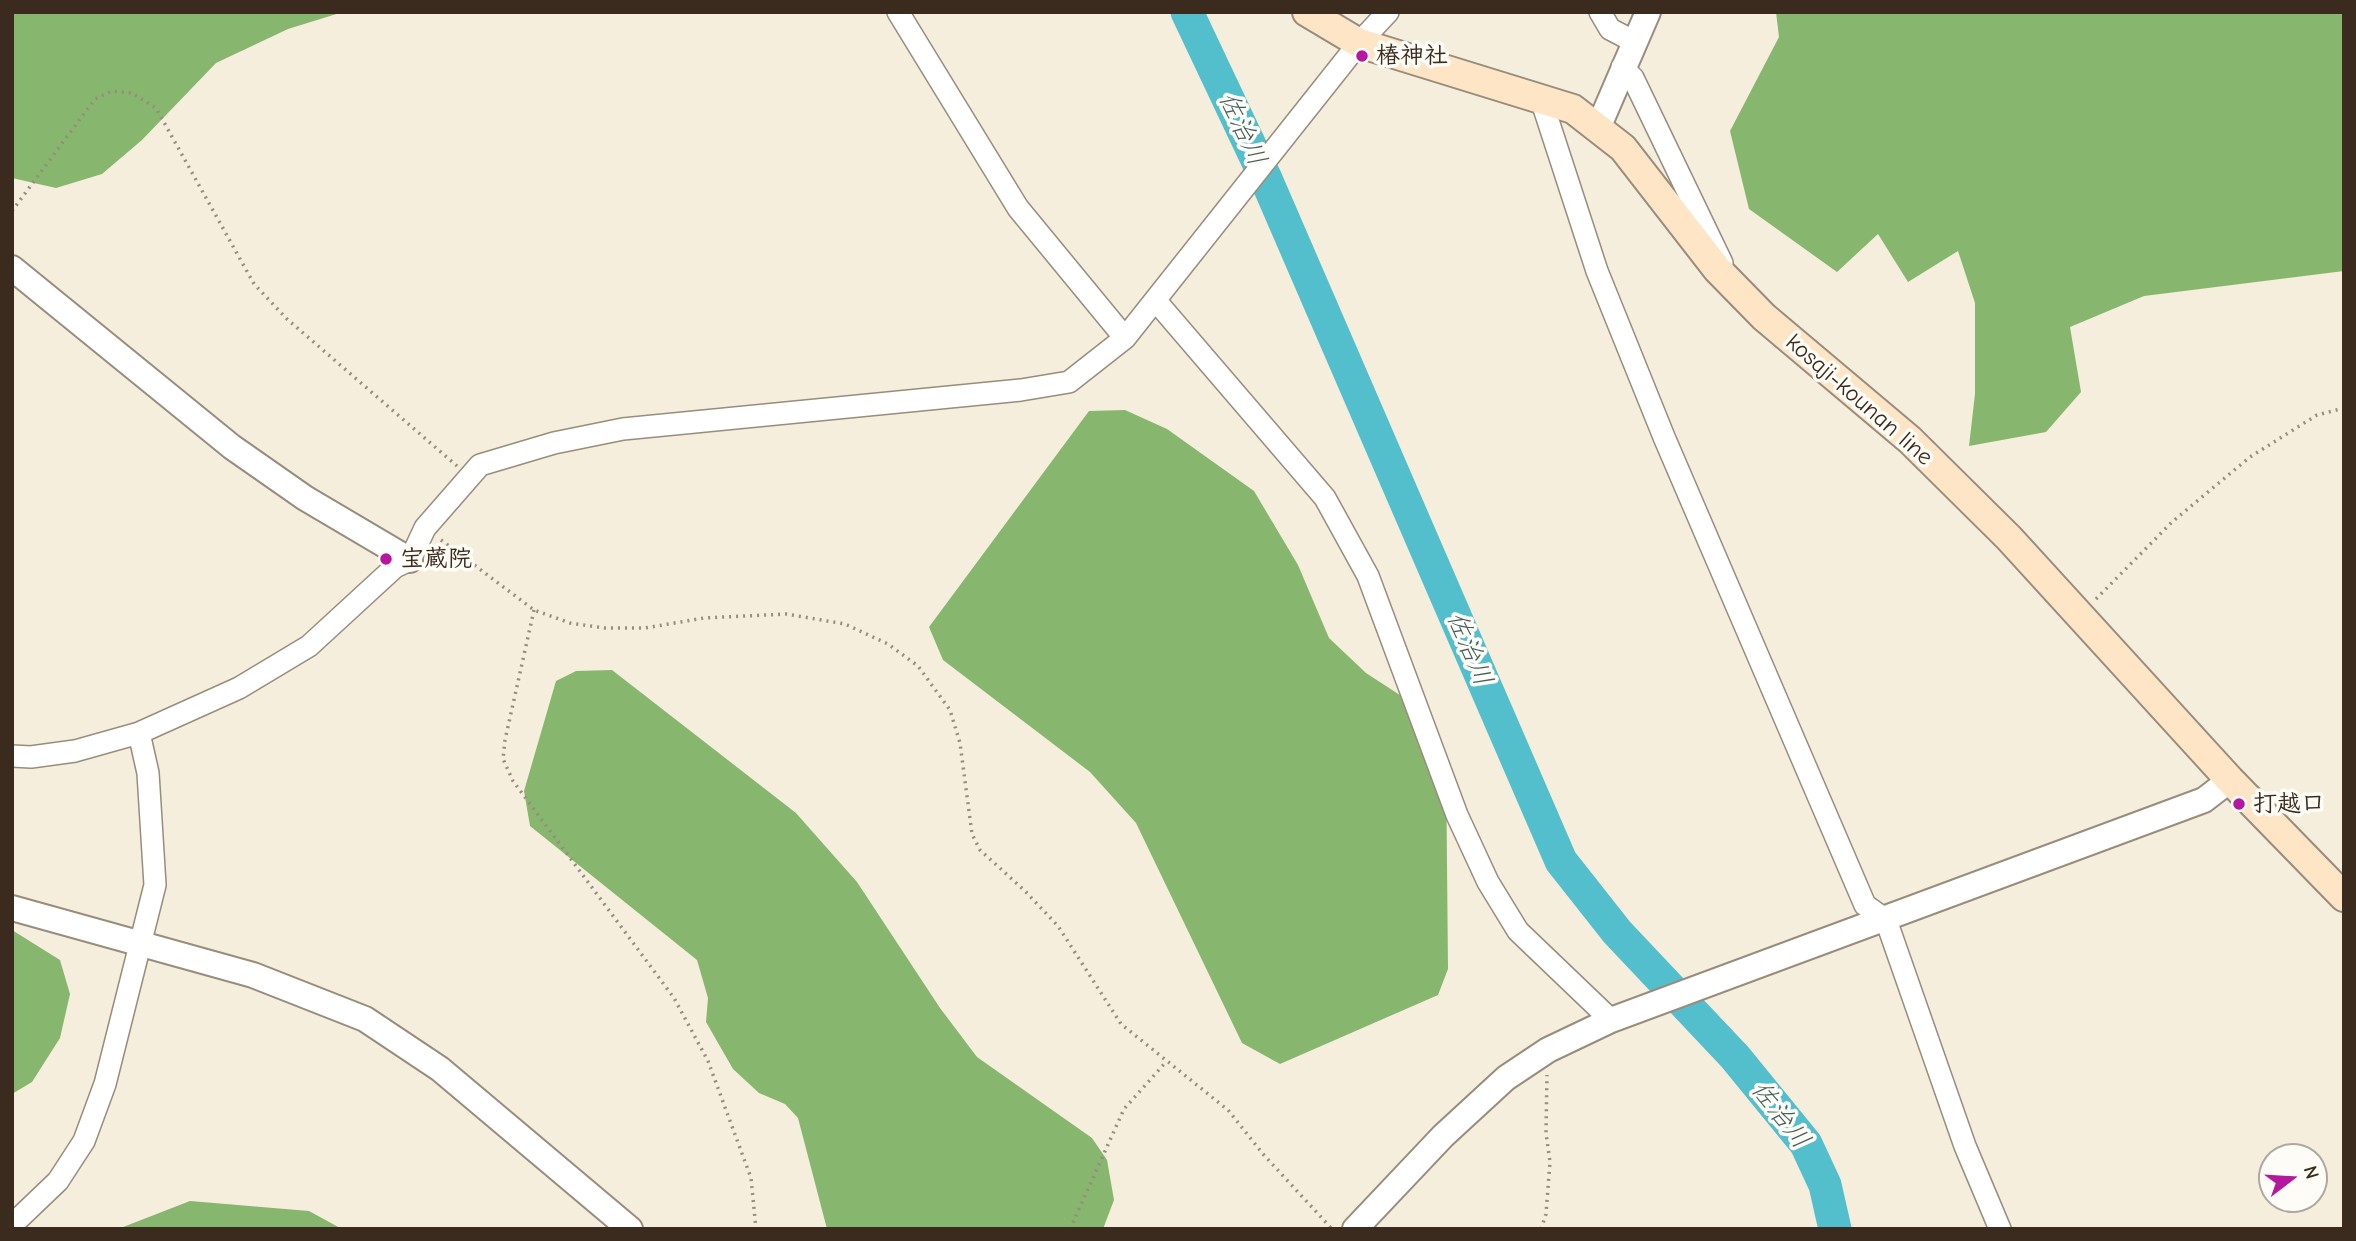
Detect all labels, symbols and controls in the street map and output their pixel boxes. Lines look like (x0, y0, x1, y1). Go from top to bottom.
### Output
place label: 椿神社 (1376, 42, 1448, 70)
marker: 椿神社 (1354, 48, 1370, 64)
water label: 佐治川 (1211, 87, 1273, 171)
street label: kosaji-kounan line (1779, 328, 1939, 472)
place label: 宝蔵院 (400, 545, 472, 573)
marker: 宝蔵院 (378, 551, 394, 567)
water label: 佐治川 (1439, 607, 1499, 691)
place label: 打越口 (2253, 790, 2325, 818)
marker: 打越口 (2231, 796, 2247, 812)
water label: 佐治川 (1744, 1075, 1816, 1155)
north arrow (2258, 1143, 2328, 1213)
text: N (2299, 1163, 2323, 1182)

